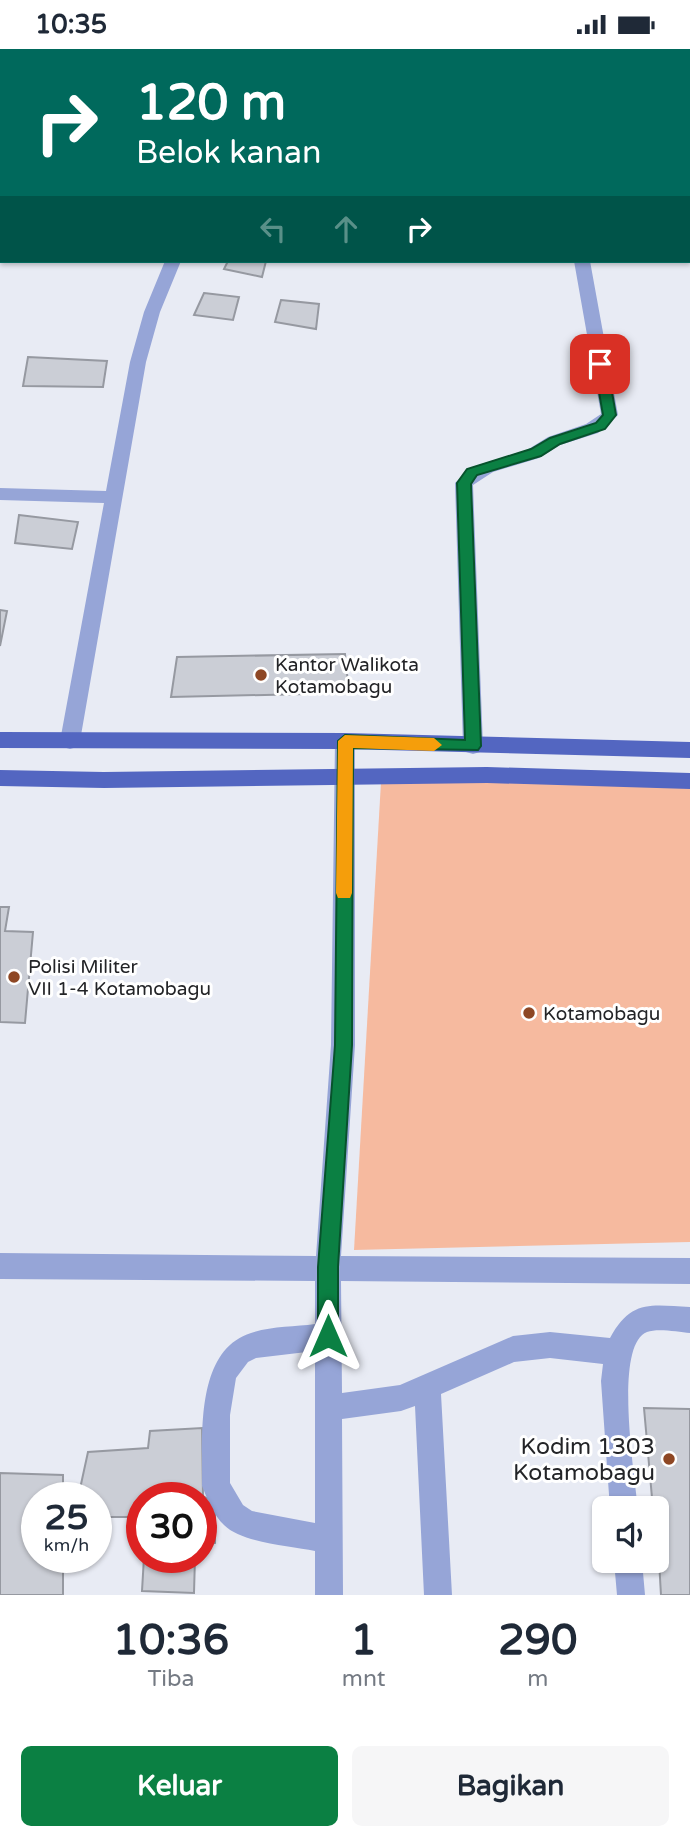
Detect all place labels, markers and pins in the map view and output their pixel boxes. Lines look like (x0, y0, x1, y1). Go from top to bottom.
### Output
pin (570, 334, 630, 394)
place label: Kantor Walikota Kotamobagu (275, 654, 419, 698)
marker: Kantor Walikota Kotamobagu (253, 667, 269, 683)
place label: Polisi Militer VII 1-4 Kotamobagu (28, 956, 211, 1000)
marker: Polisi Militer VII 1-4 Kotamobagu (6, 969, 22, 985)
place label: Kotamobagu (543, 1003, 660, 1025)
marker: Kotamobagu (521, 1005, 537, 1021)
place label: Kodim 1303 Kotamobagu (513, 1433, 655, 1487)
marker: Kodim 1303 Kotamobagu (661, 1451, 677, 1467)

